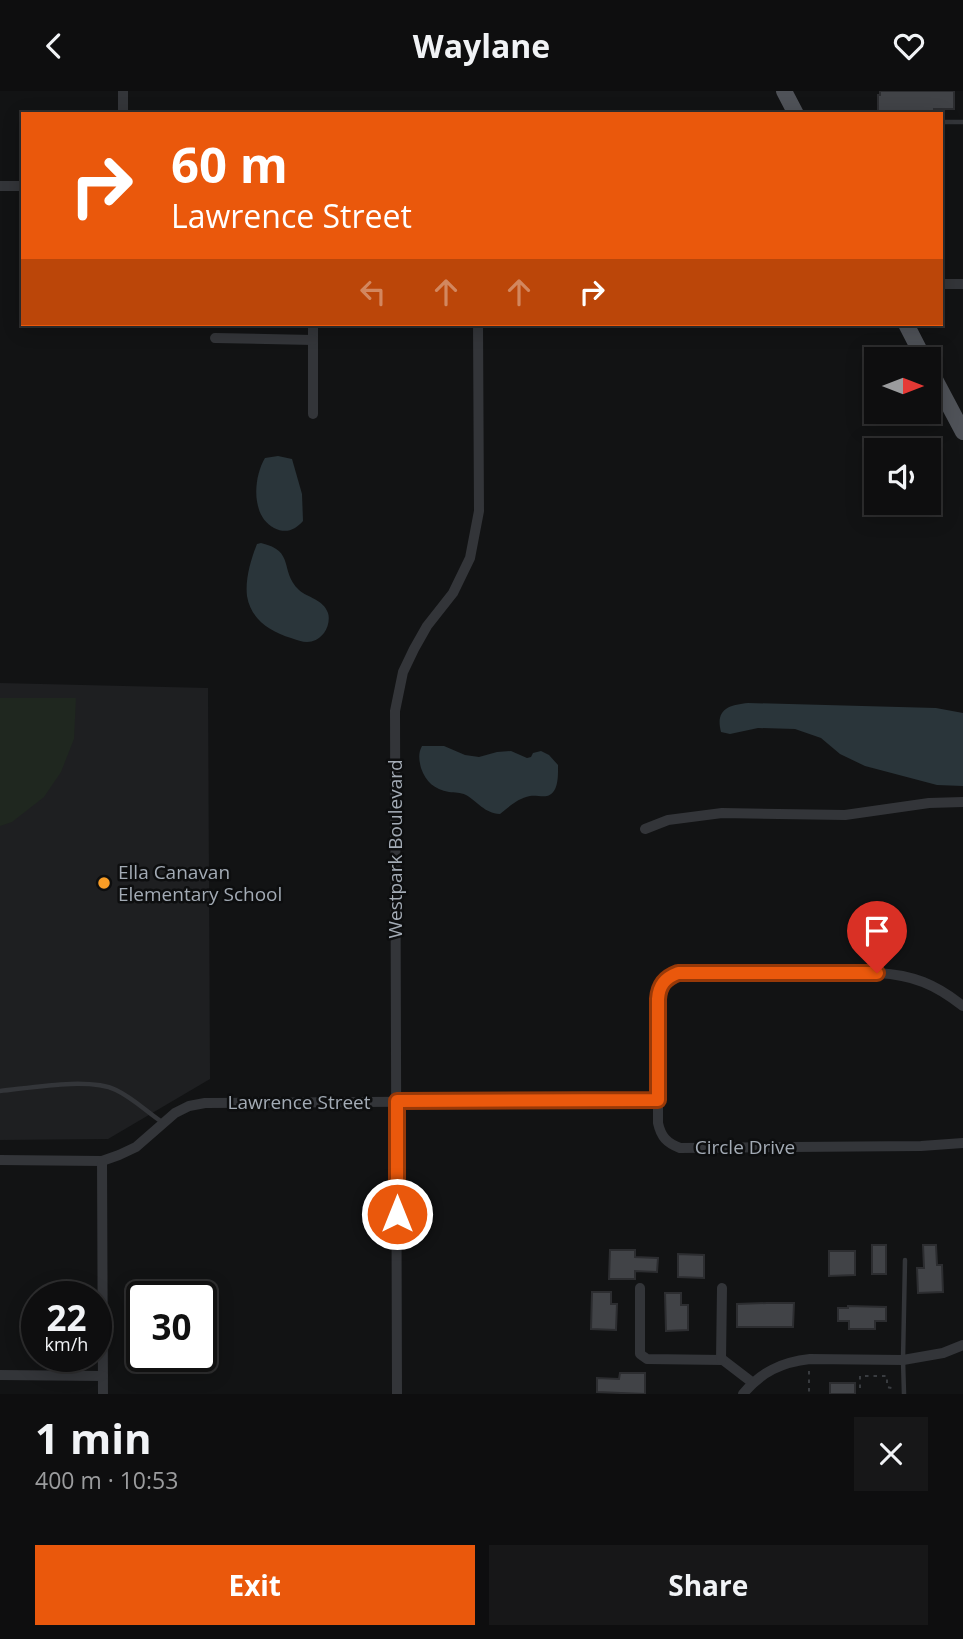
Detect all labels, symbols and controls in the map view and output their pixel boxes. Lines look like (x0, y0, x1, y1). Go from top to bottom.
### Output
text: Waylane (413, 24, 550, 67)
icon: back (35, 27, 73, 65)
icon: heart (890, 27, 928, 65)
text: 60 m (171, 131, 288, 197)
icon: right (56, 140, 147, 231)
text: Lawrence Street (171, 194, 412, 237)
icon: left (354, 273, 392, 311)
icon: ahead (427, 273, 465, 311)
icon: ahead (500, 273, 538, 311)
icon: right (573, 273, 611, 311)
north arrow (864, 347, 942, 423)
map controls (864, 347, 941, 515)
button: sound (864, 438, 941, 515)
street label: Westpark Boulevard (382, 759, 408, 939)
place label: Ella Canavan Elementary School (118, 859, 282, 907)
marker: Ella Canavan Elementary School (96, 875, 112, 891)
pin (847, 901, 907, 973)
icon: arrive (858, 912, 896, 950)
street label: Lawrence Street (227, 1089, 371, 1115)
street label: Circle Drive (695, 1134, 795, 1160)
position arrow (360, 1177, 434, 1251)
speed limit sign: 30 (126, 1281, 217, 1372)
text: 22 (46, 1294, 87, 1341)
text: km/h (45, 1332, 88, 1356)
text: 1 min (35, 1409, 152, 1466)
button: close (854, 1417, 928, 1491)
text: 400 m · 10:53 (35, 1464, 178, 1496)
button: Exit (35, 1545, 475, 1625)
button: Share (489, 1545, 928, 1625)

